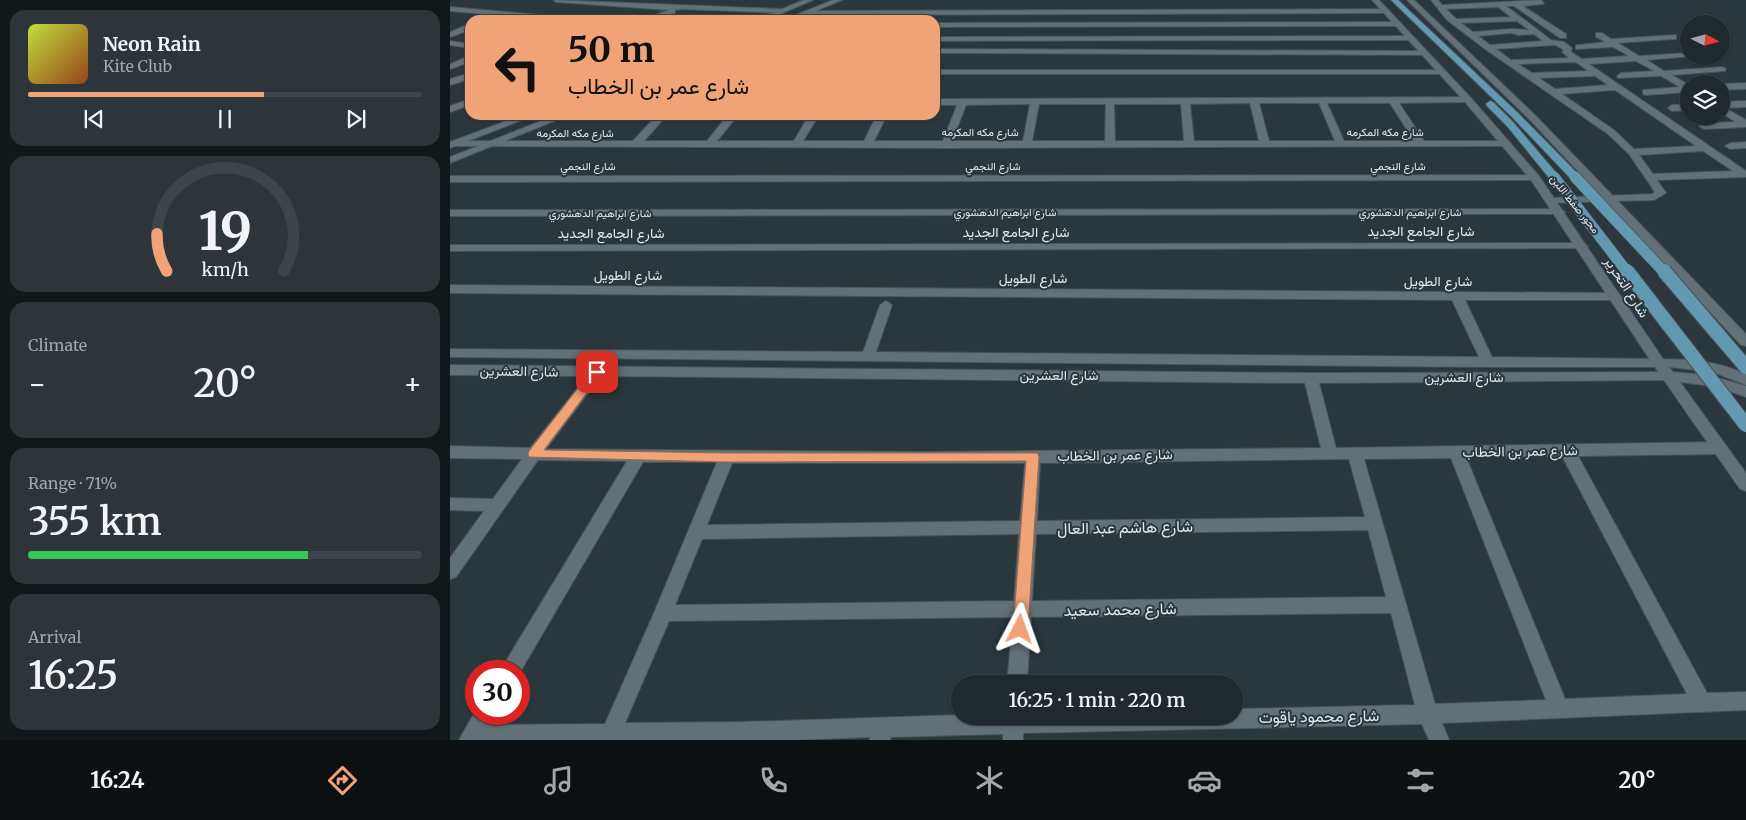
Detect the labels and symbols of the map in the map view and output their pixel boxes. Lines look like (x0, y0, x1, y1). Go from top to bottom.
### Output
north arrow (1680, 15, 1730, 65)
street label: شارع مكه المكرمه (941, 125, 1019, 140)
street label: شارع مكه المكرمه (1346, 125, 1424, 140)
street label: شارع مكه المكرمه (536, 126, 614, 141)
street label: شارع النجمي (560, 159, 616, 176)
street label: شارع النجمي (965, 159, 1021, 176)
street label: شارع النجمي (1370, 159, 1426, 176)
street label: محور صفط اللبن (1547, 172, 1603, 236)
street label: شارع ابراهيم الدهشوري (954, 205, 1057, 222)
street label: شارع ابراهيم الدهشوري (1359, 205, 1462, 222)
street label: شارع ابراهيم الدهشوري (549, 206, 652, 223)
street label: شارع الجامع الجديد (1367, 222, 1475, 242)
street label: شارع الجامع الجديد (962, 223, 1070, 243)
street label: شارع الجامع الجديد (557, 224, 665, 244)
street label: شارع التحرير (1598, 252, 1653, 322)
street label: شارع الطويل (594, 266, 662, 286)
street label: شارع الطويل (999, 269, 1067, 289)
street label: شارع الطويل (1404, 272, 1472, 292)
pin (576, 351, 618, 393)
street label: شارع العشرين (479, 361, 559, 383)
street label: شارع العشرين (1020, 366, 1098, 386)
street label: شارع العشرين (1425, 368, 1503, 388)
street label: شارع عمر بن الخطاب (1462, 441, 1578, 463)
street label: شارع عمر بن الخطاب (1057, 445, 1173, 467)
street label: شارع هاشم عبد العال (1057, 516, 1193, 540)
street label: شارع محمد سعيد (1063, 598, 1177, 622)
position arrow (993, 602, 1045, 654)
speed limit sign: 30 (465, 660, 530, 725)
street label: شارع محمود ياقوت (1258, 705, 1380, 729)

